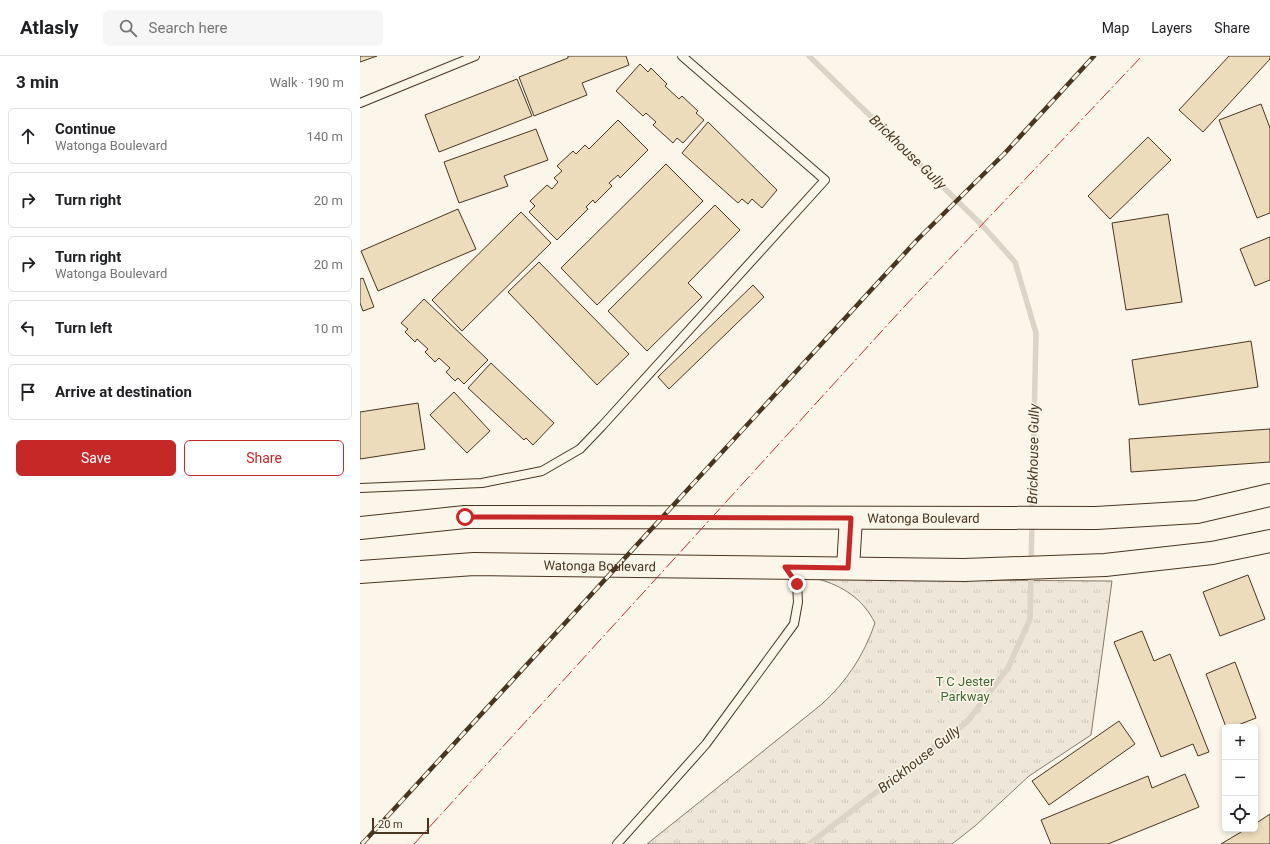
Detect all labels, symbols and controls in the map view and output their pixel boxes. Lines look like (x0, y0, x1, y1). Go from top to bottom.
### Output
search box (103, 10, 383, 46)
text: Atlasly (20, 16, 79, 39)
icon: search (117, 17, 139, 39)
text: Search here (149, 19, 228, 37)
text: Map (1102, 20, 1129, 36)
text: Layers (1151, 20, 1192, 36)
text: Share (1214, 20, 1250, 36)
text: 3 min (16, 72, 59, 92)
text: Walk · 190 m (269, 75, 344, 90)
water label: Brickhouse Gully (866, 111, 950, 193)
text: Continue (55, 120, 116, 138)
icon: ahead (17, 125, 39, 147)
text: 140 m (306, 129, 343, 144)
text: Watonga Boulevard (55, 138, 167, 153)
icon: right (17, 189, 39, 211)
text: Turn right (55, 191, 121, 209)
text: 20 m (314, 193, 343, 208)
text: Turn right (55, 248, 121, 266)
icon: right (17, 253, 39, 275)
text: 20 m (314, 257, 343, 272)
text: Watonga Boulevard (55, 266, 167, 281)
icon: left (17, 317, 39, 339)
text: Turn left (55, 319, 112, 337)
text: 10 m (314, 321, 343, 336)
icon: arrive (17, 381, 39, 403)
text: Arrive at destination (55, 383, 192, 401)
water label: Brickhouse Gully (1024, 403, 1042, 504)
button: Save (16, 440, 176, 476)
button: Share (184, 440, 344, 476)
route start (456, 508, 474, 526)
street label: Watonga Boulevard (867, 510, 980, 525)
street label: Watonga Boulevard (543, 557, 656, 574)
route end (788, 575, 806, 593)
park label: T C Jester Parkway (936, 674, 995, 704)
water label: Brickhouse Gully (874, 721, 964, 796)
map controls (1222, 724, 1258, 832)
button: + (1222, 724, 1258, 760)
button: − (1222, 760, 1258, 796)
button: locate (1222, 796, 1258, 832)
scale bar (372, 816, 429, 835)
text: 20 m (378, 818, 403, 831)

